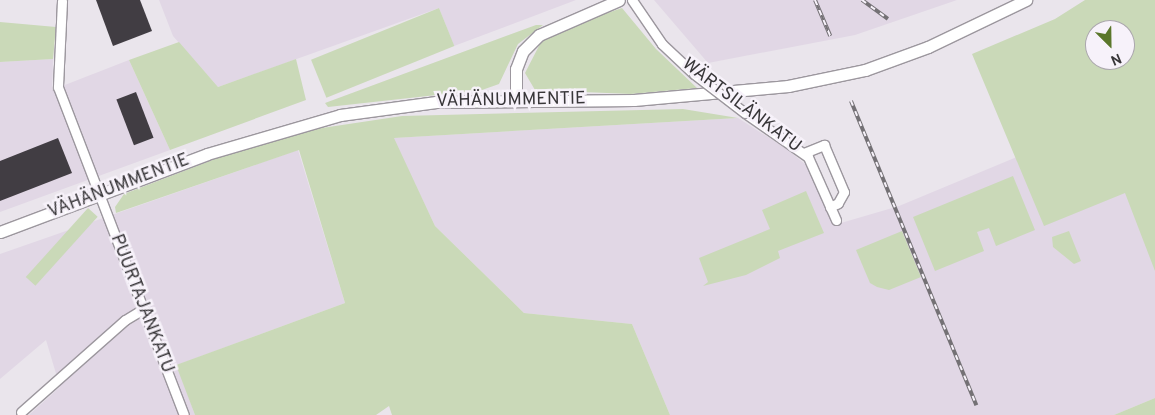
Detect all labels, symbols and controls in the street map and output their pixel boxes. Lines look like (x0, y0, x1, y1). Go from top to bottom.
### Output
north arrow (1085, 20, 1135, 70)
text: N (1108, 49, 1124, 68)
street label: WÄRTSILÄNKATU (677, 54, 805, 158)
street label: VÄHÄNUMMENTIE (436, 89, 586, 113)
street label: VÄHÄNUMMENTIE (45, 150, 193, 224)
street label: PUURTAJANKATU (105, 232, 177, 376)

